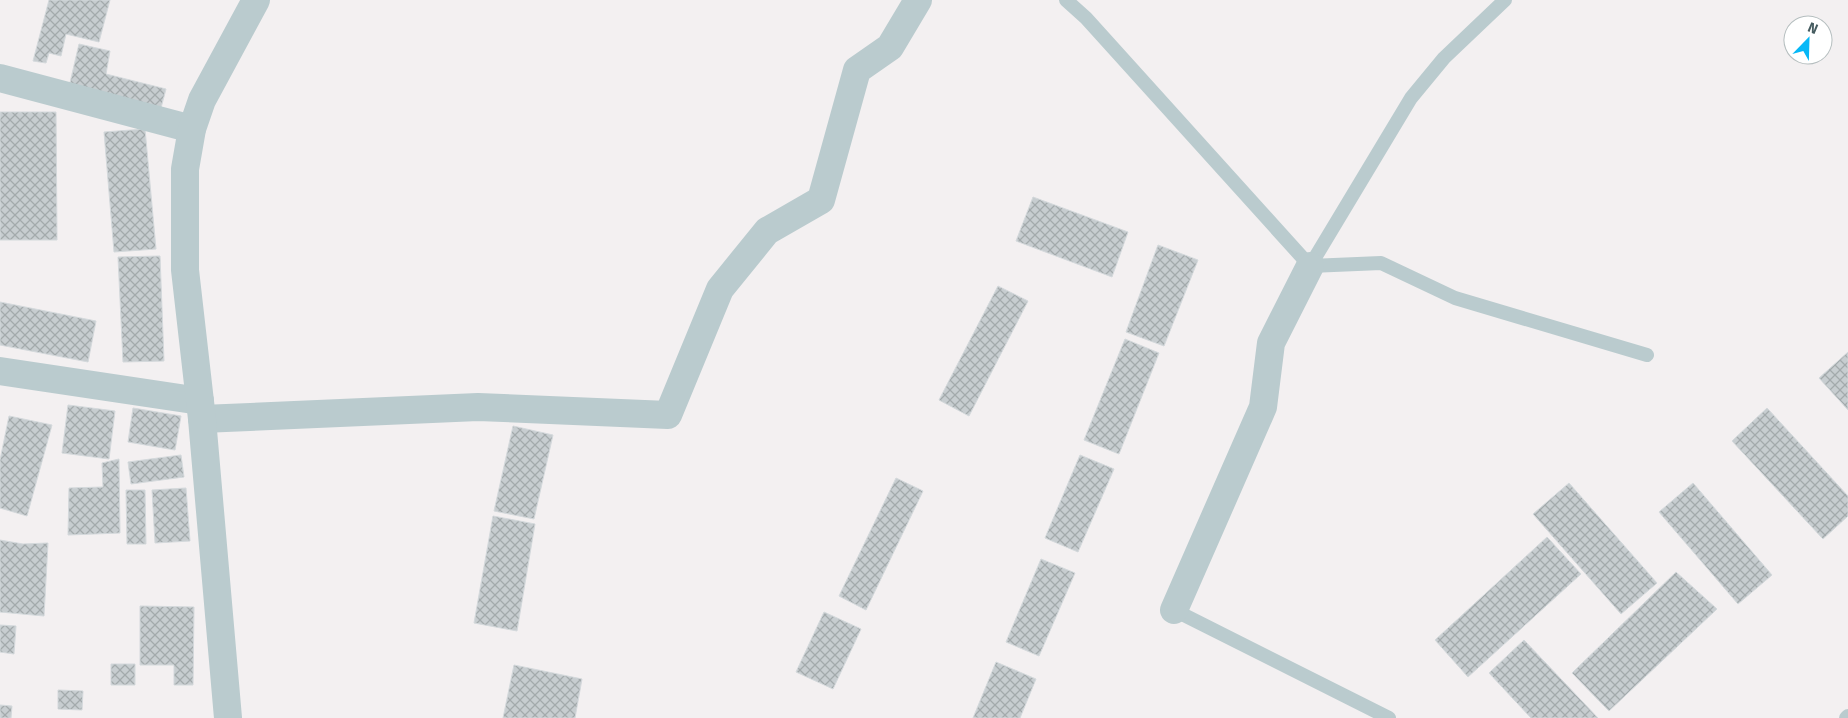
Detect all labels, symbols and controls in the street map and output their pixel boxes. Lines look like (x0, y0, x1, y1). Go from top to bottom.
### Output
north arrow (1783, 15, 1833, 65)
text: N (1805, 19, 1820, 38)

